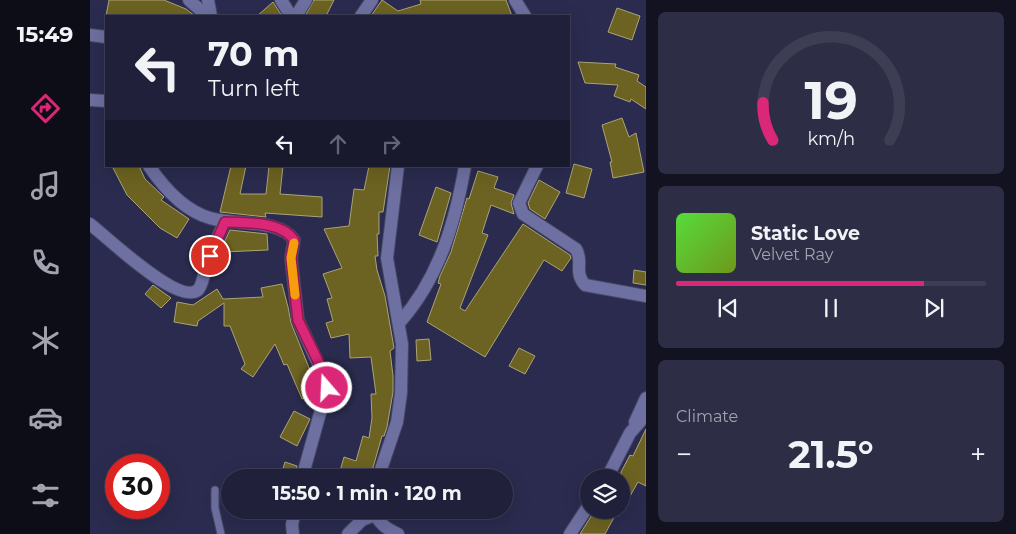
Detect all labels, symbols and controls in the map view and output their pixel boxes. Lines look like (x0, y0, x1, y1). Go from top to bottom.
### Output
text: 15:49 (17, 21, 73, 48)
text: 70 m (208, 32, 299, 75)
icon: left (125, 35, 190, 100)
text: 19 (804, 69, 858, 132)
text: Turn left (208, 75, 300, 102)
icon: directions (28, 91, 63, 126)
text: km/h (807, 128, 855, 149)
icon: left (271, 130, 299, 158)
icon: ahead (324, 130, 352, 158)
icon: right (377, 130, 405, 158)
icon: music (28, 168, 63, 203)
text: Static Love (751, 222, 860, 245)
pin (189, 235, 231, 277)
icon: arrive (196, 242, 224, 270)
icon: phone (28, 245, 63, 280)
text: Velvet Ray (751, 245, 833, 264)
icon: previous (714, 294, 742, 322)
icon: pause (817, 294, 845, 322)
icon: next (920, 294, 948, 322)
icon: climate (28, 323, 63, 358)
position arrow (300, 361, 352, 413)
icon: car (28, 400, 63, 435)
text: Climate (676, 407, 738, 426)
text: 21.5° (788, 431, 874, 478)
text: − (676, 437, 692, 471)
text: + (970, 437, 986, 471)
speed limit sign: 30 (105, 454, 170, 519)
map controls (580, 469, 630, 519)
button: layers (580, 469, 630, 519)
icon: filters (28, 478, 63, 513)
text: 15:50 · 1 min · 120 m (272, 482, 462, 505)

